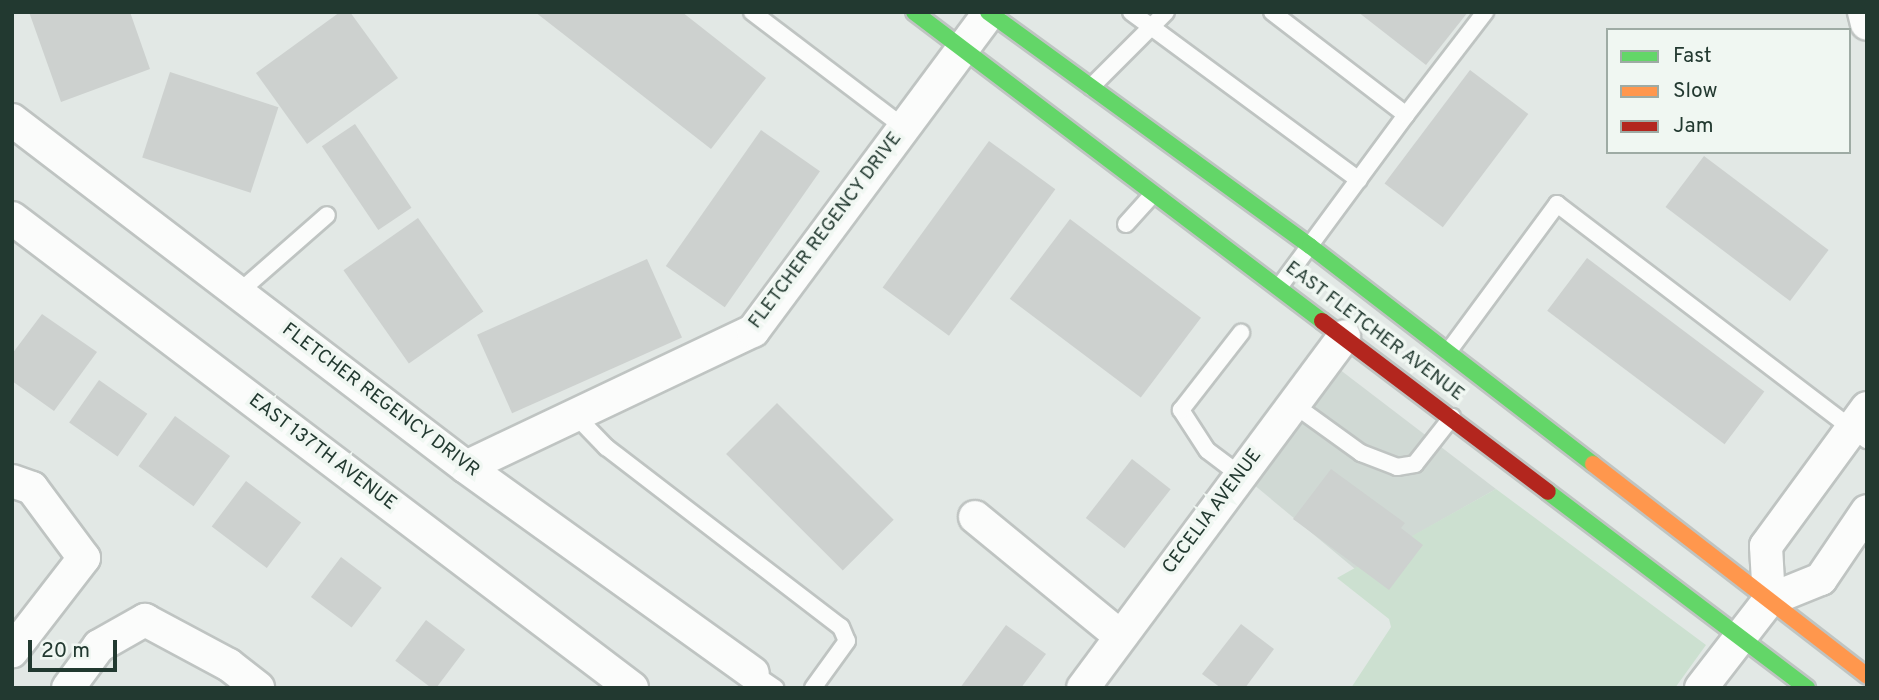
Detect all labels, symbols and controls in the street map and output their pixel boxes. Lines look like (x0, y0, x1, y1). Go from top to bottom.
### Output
legend (1606, 28, 1851, 154)
text: Fast (1673, 43, 1712, 70)
text: Slow (1673, 78, 1718, 105)
text: Jam (1673, 113, 1714, 140)
street label: FLETCHER REGENCY DRIVE (744, 128, 908, 334)
street label: EAST FLETCHER AVENUE (1279, 257, 1469, 407)
street label: FLETCHER REGENCY DRIVR (276, 319, 484, 483)
street label: EAST 137TH AVENUE (243, 390, 401, 516)
street label: CECELIA AVENUE (1158, 445, 1268, 579)
scale bar (32, 626, 121, 670)
text: 20 m (41, 638, 90, 665)

